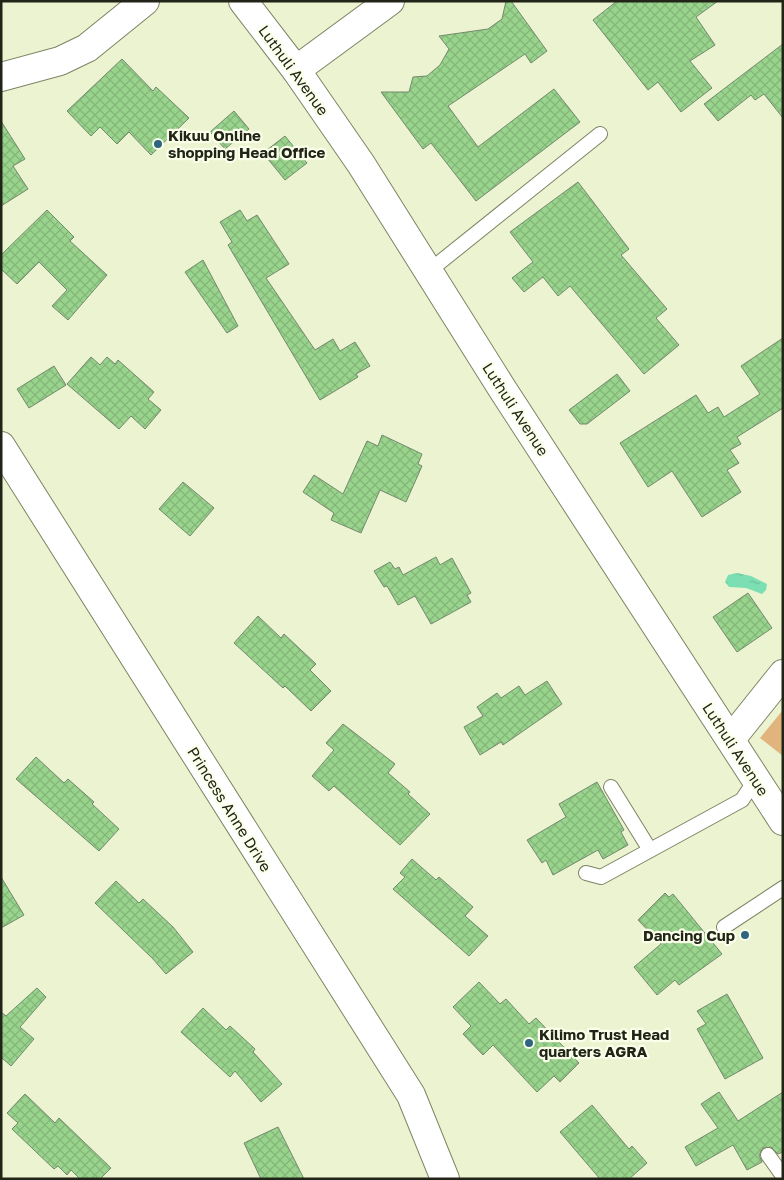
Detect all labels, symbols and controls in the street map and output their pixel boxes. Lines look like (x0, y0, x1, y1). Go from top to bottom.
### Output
street label: Luthuli Avenue (255, 21, 333, 119)
place label: Kikuu Online shopping Head Office (168, 126, 326, 161)
marker: Kikuu Online shopping Head Office (152, 138, 164, 150)
street label: Luthuli Avenue (479, 359, 553, 459)
street label: Luthuli Avenue (699, 699, 773, 799)
street label: Princess Anne Drive (184, 743, 276, 875)
place label: Dancing Cup (643, 926, 735, 944)
marker: Dancing Cup (739, 929, 751, 941)
place label: Kilimo Trust Head quarters AGRA (539, 1025, 669, 1060)
marker: Kilimo Trust Head quarters AGRA (523, 1037, 535, 1049)

